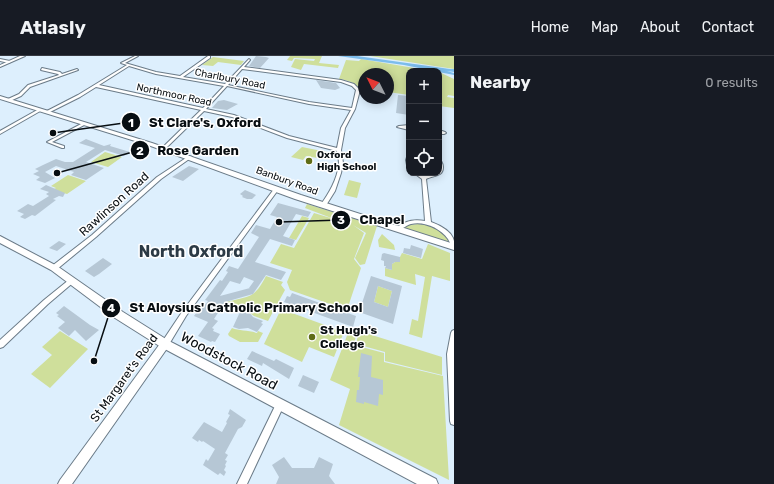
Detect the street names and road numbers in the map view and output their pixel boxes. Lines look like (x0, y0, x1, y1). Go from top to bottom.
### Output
street label: Charlbury Road (194, 66, 266, 92)
street label: Northmoor Road (135, 81, 213, 109)
street label: Banbury Road (254, 164, 320, 198)
street label: Rawlinson Road (76, 169, 152, 239)
street label: Woodstock Road (178, 328, 280, 394)
street label: St Margaret's Road (87, 331, 161, 425)

